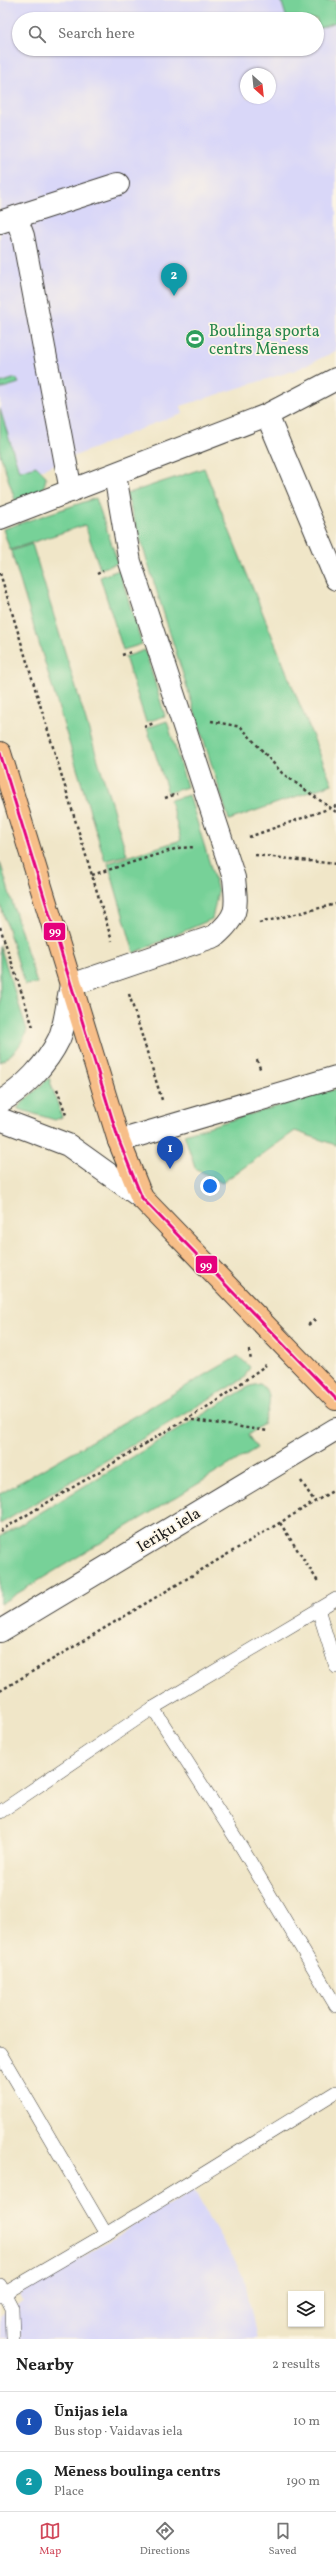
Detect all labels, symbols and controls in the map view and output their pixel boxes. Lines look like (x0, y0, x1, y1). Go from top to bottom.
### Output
search box (12, 12, 324, 56)
icon: search (26, 23, 48, 45)
text: Search here (58, 24, 135, 45)
north arrow (240, 68, 276, 104)
pin: 2 (161, 263, 187, 296)
place label: Boulinga sporta centrs Mēness (209, 321, 320, 361)
sports icon: Boulinga sporta centrs Mēness (184, 328, 206, 350)
line badge: 99 (43, 922, 66, 941)
text: 99 (49, 925, 61, 940)
pin: 1 (157, 1136, 183, 1169)
your location (200, 1176, 220, 1196)
line badge: 99 (195, 1255, 218, 1274)
text: 99 (200, 1259, 212, 1274)
street label: Ieriķu iela (133, 1503, 205, 1558)
map controls (288, 2291, 324, 2327)
button: layers (288, 2291, 324, 2327)
text: Nearby (16, 2354, 74, 2377)
text: 2 results (272, 2356, 320, 2374)
text: Ūnijas iela (54, 2402, 128, 2423)
text: 1 (26, 2413, 32, 2431)
text: 10 m (293, 2413, 320, 2431)
text: Bus stop · Vaidavas iela (54, 2423, 183, 2441)
text: Mēness boulinga centrs (54, 2462, 221, 2483)
text: 2 (26, 2473, 32, 2491)
text: 190 m (286, 2473, 320, 2491)
text: Place (54, 2483, 84, 2501)
tab: Map (39, 2520, 61, 2559)
tab: Directions (140, 2520, 190, 2559)
tab: Saved (268, 2520, 297, 2559)

